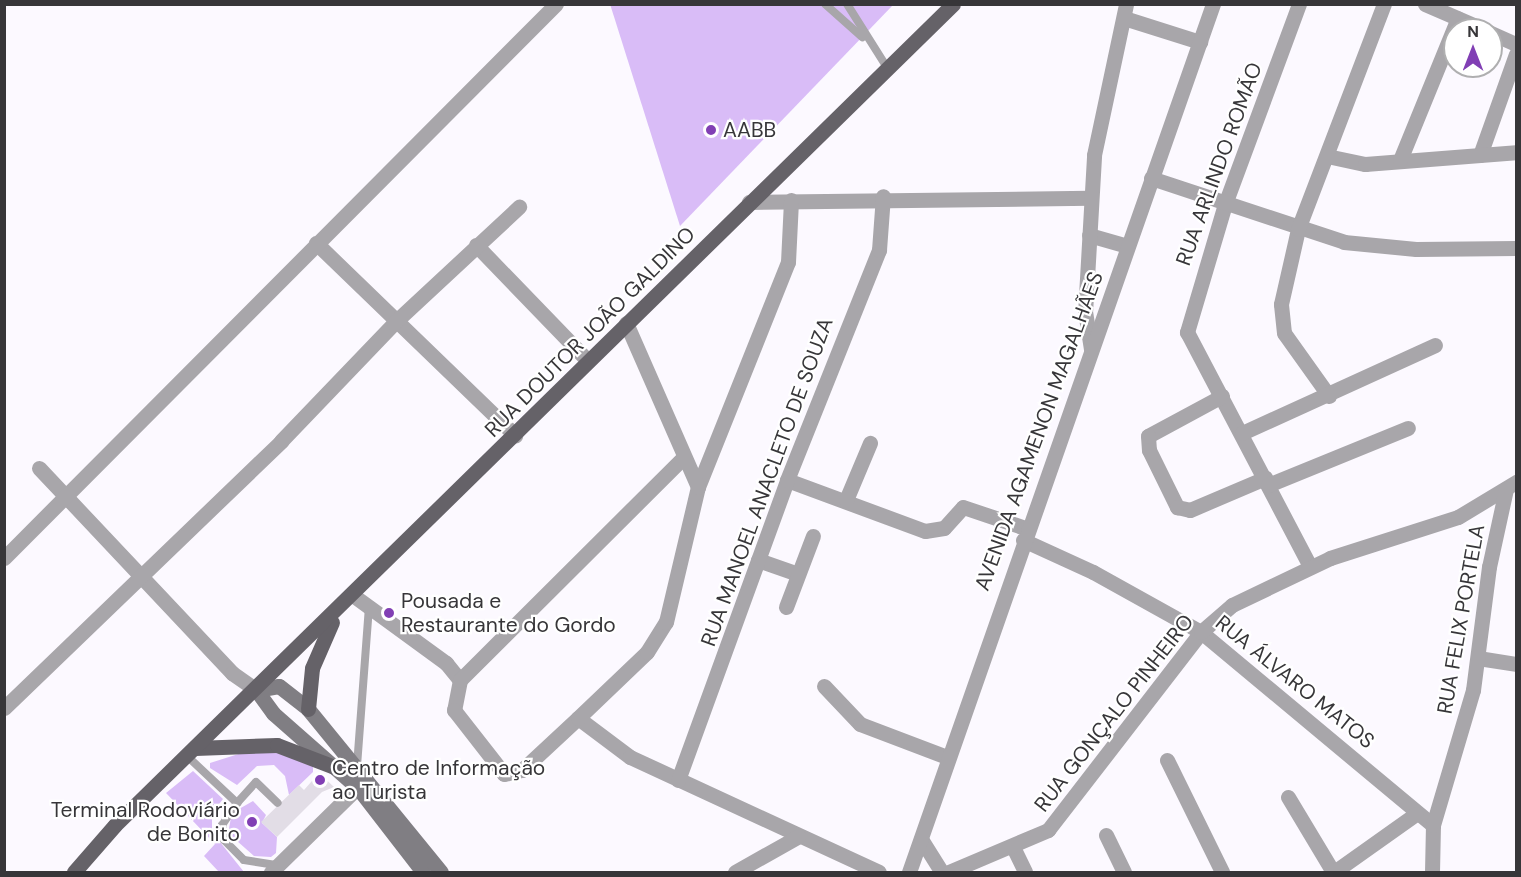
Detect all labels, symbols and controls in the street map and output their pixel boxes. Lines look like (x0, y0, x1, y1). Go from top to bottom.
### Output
north arrow (1443, 18, 1503, 78)
text: N (1467, 21, 1479, 42)
street label: RUA ARLINDO ROMÃO (1171, 59, 1267, 269)
place label: AABB (723, 117, 776, 143)
marker: AABB (704, 123, 718, 137)
street label: RUA DOUTOR JOÃO GALDINO (480, 222, 700, 442)
street label: AVENIDA AGAMENON MAGALHÃES (969, 268, 1109, 594)
street label: RUA MANOEL ANACLETO DE SOUZA (696, 314, 838, 650)
street label: RUA FELIX PORTELA (1432, 522, 1490, 716)
place label: Pousada e Restaurante do Gordo (401, 588, 616, 638)
marker: Pousada e Restaurante do Gordo (382, 606, 396, 620)
street label: RUA GONÇALO PINHEIRO (1029, 609, 1199, 817)
street label: RUA ÁLVARO MATOS (1210, 610, 1380, 754)
place label: Centro de Informação ao Turista (332, 755, 545, 805)
marker: Centro de Informação ao Turista (313, 773, 327, 787)
place label: Terminal Rodoviário de Bonito (51, 797, 240, 847)
marker: Terminal Rodoviário de Bonito (245, 815, 259, 829)

